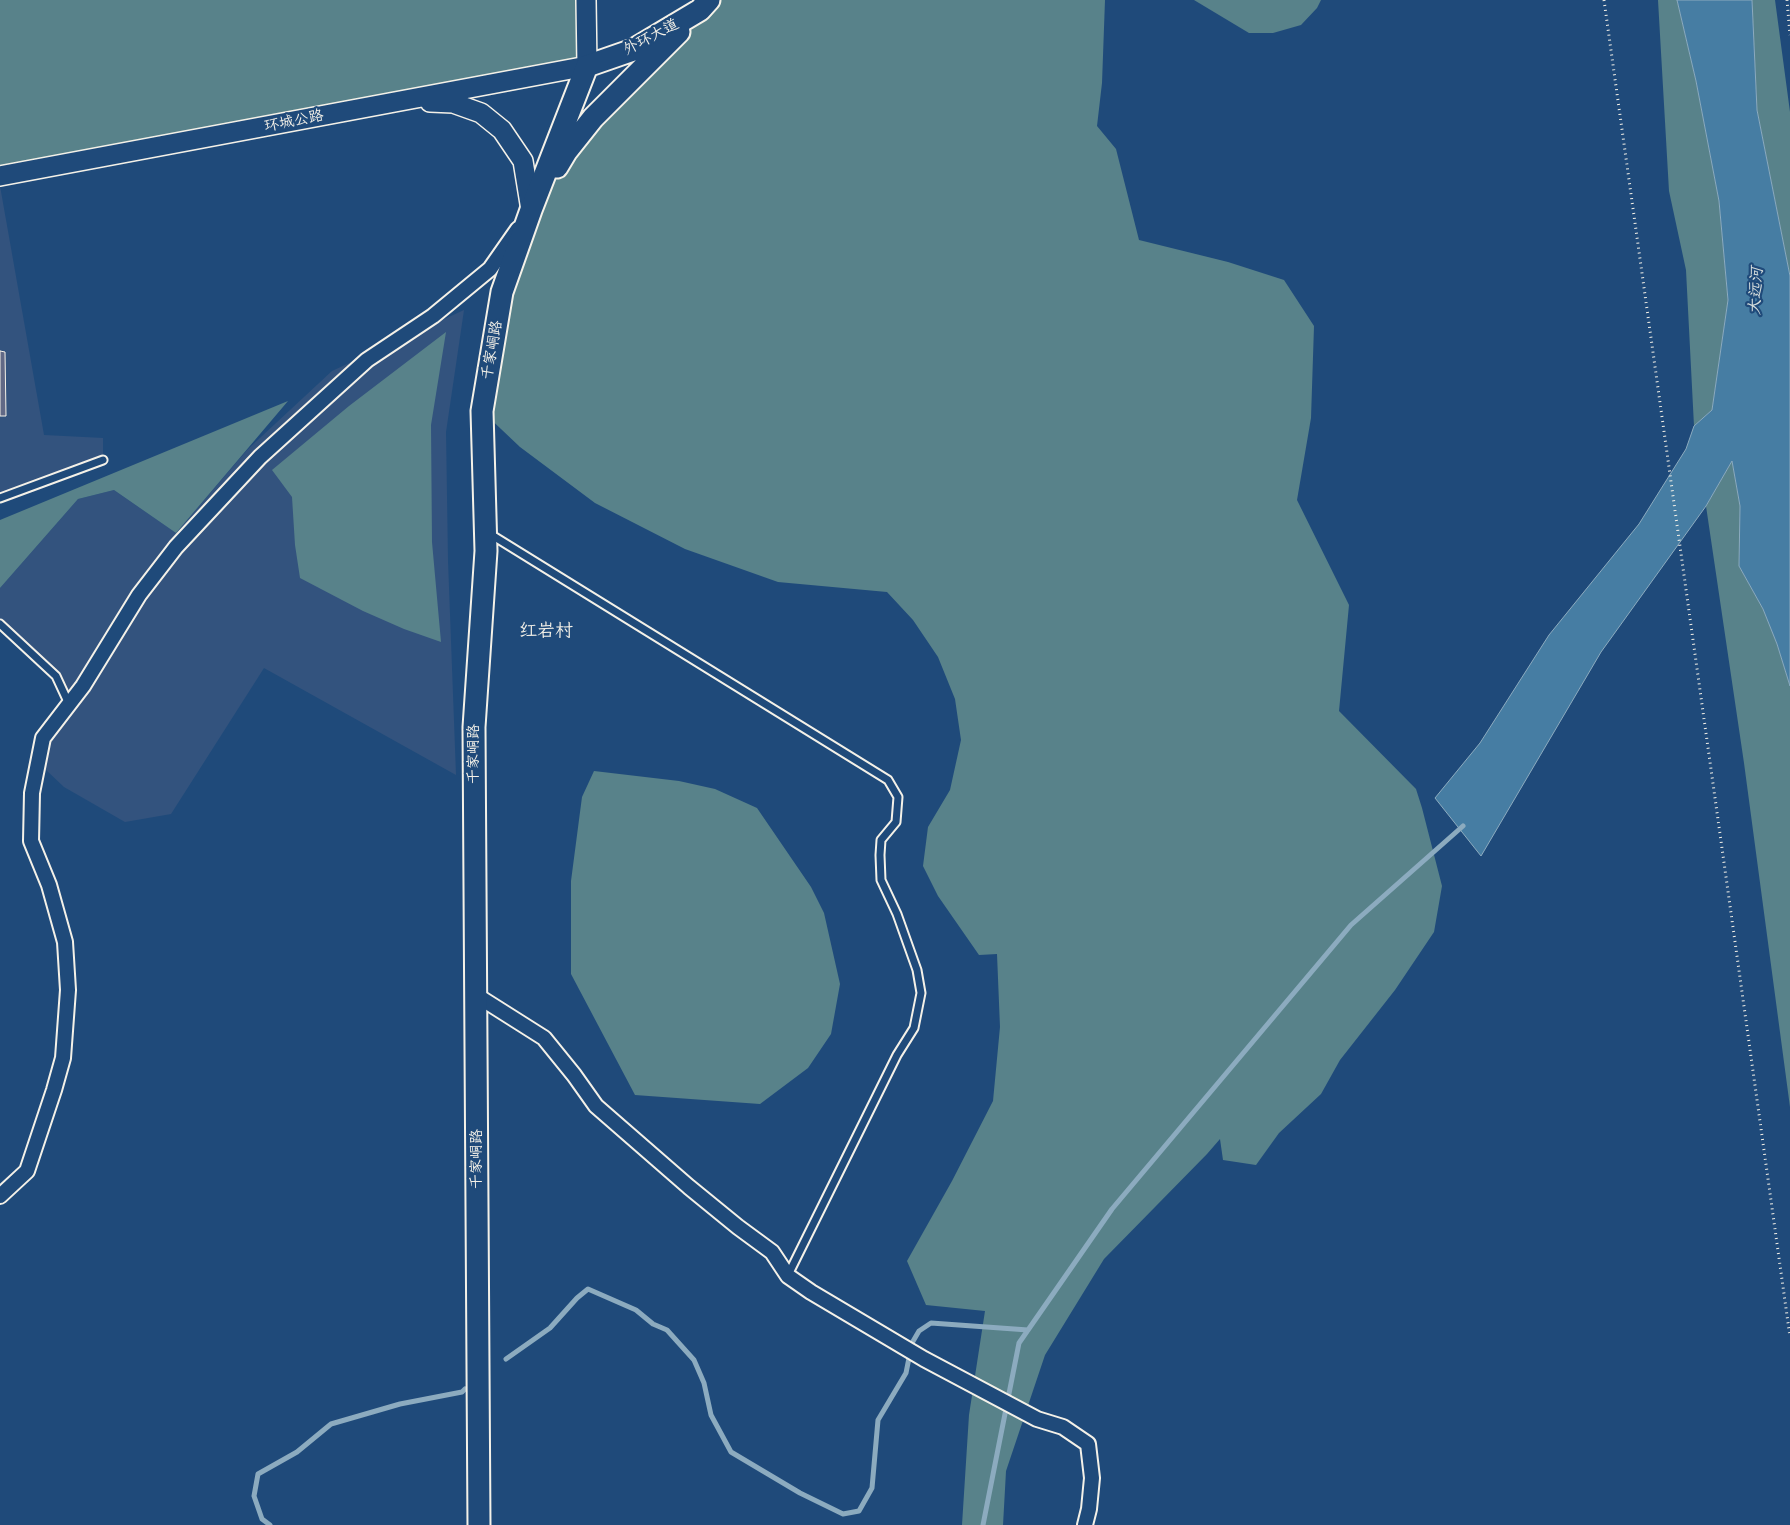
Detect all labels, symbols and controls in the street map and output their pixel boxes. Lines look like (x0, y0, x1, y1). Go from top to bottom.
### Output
street label: 外环大道 (620, 15, 682, 59)
street label: 环城公路 (263, 106, 325, 136)
water label: 大远河 (1745, 267, 1767, 315)
street label: 千家峒路 (478, 319, 506, 381)
district label: 红岩村 (519, 620, 573, 642)
street label: 千家峒路 (465, 724, 483, 784)
street label: 千家峒路 (468, 1129, 486, 1189)

